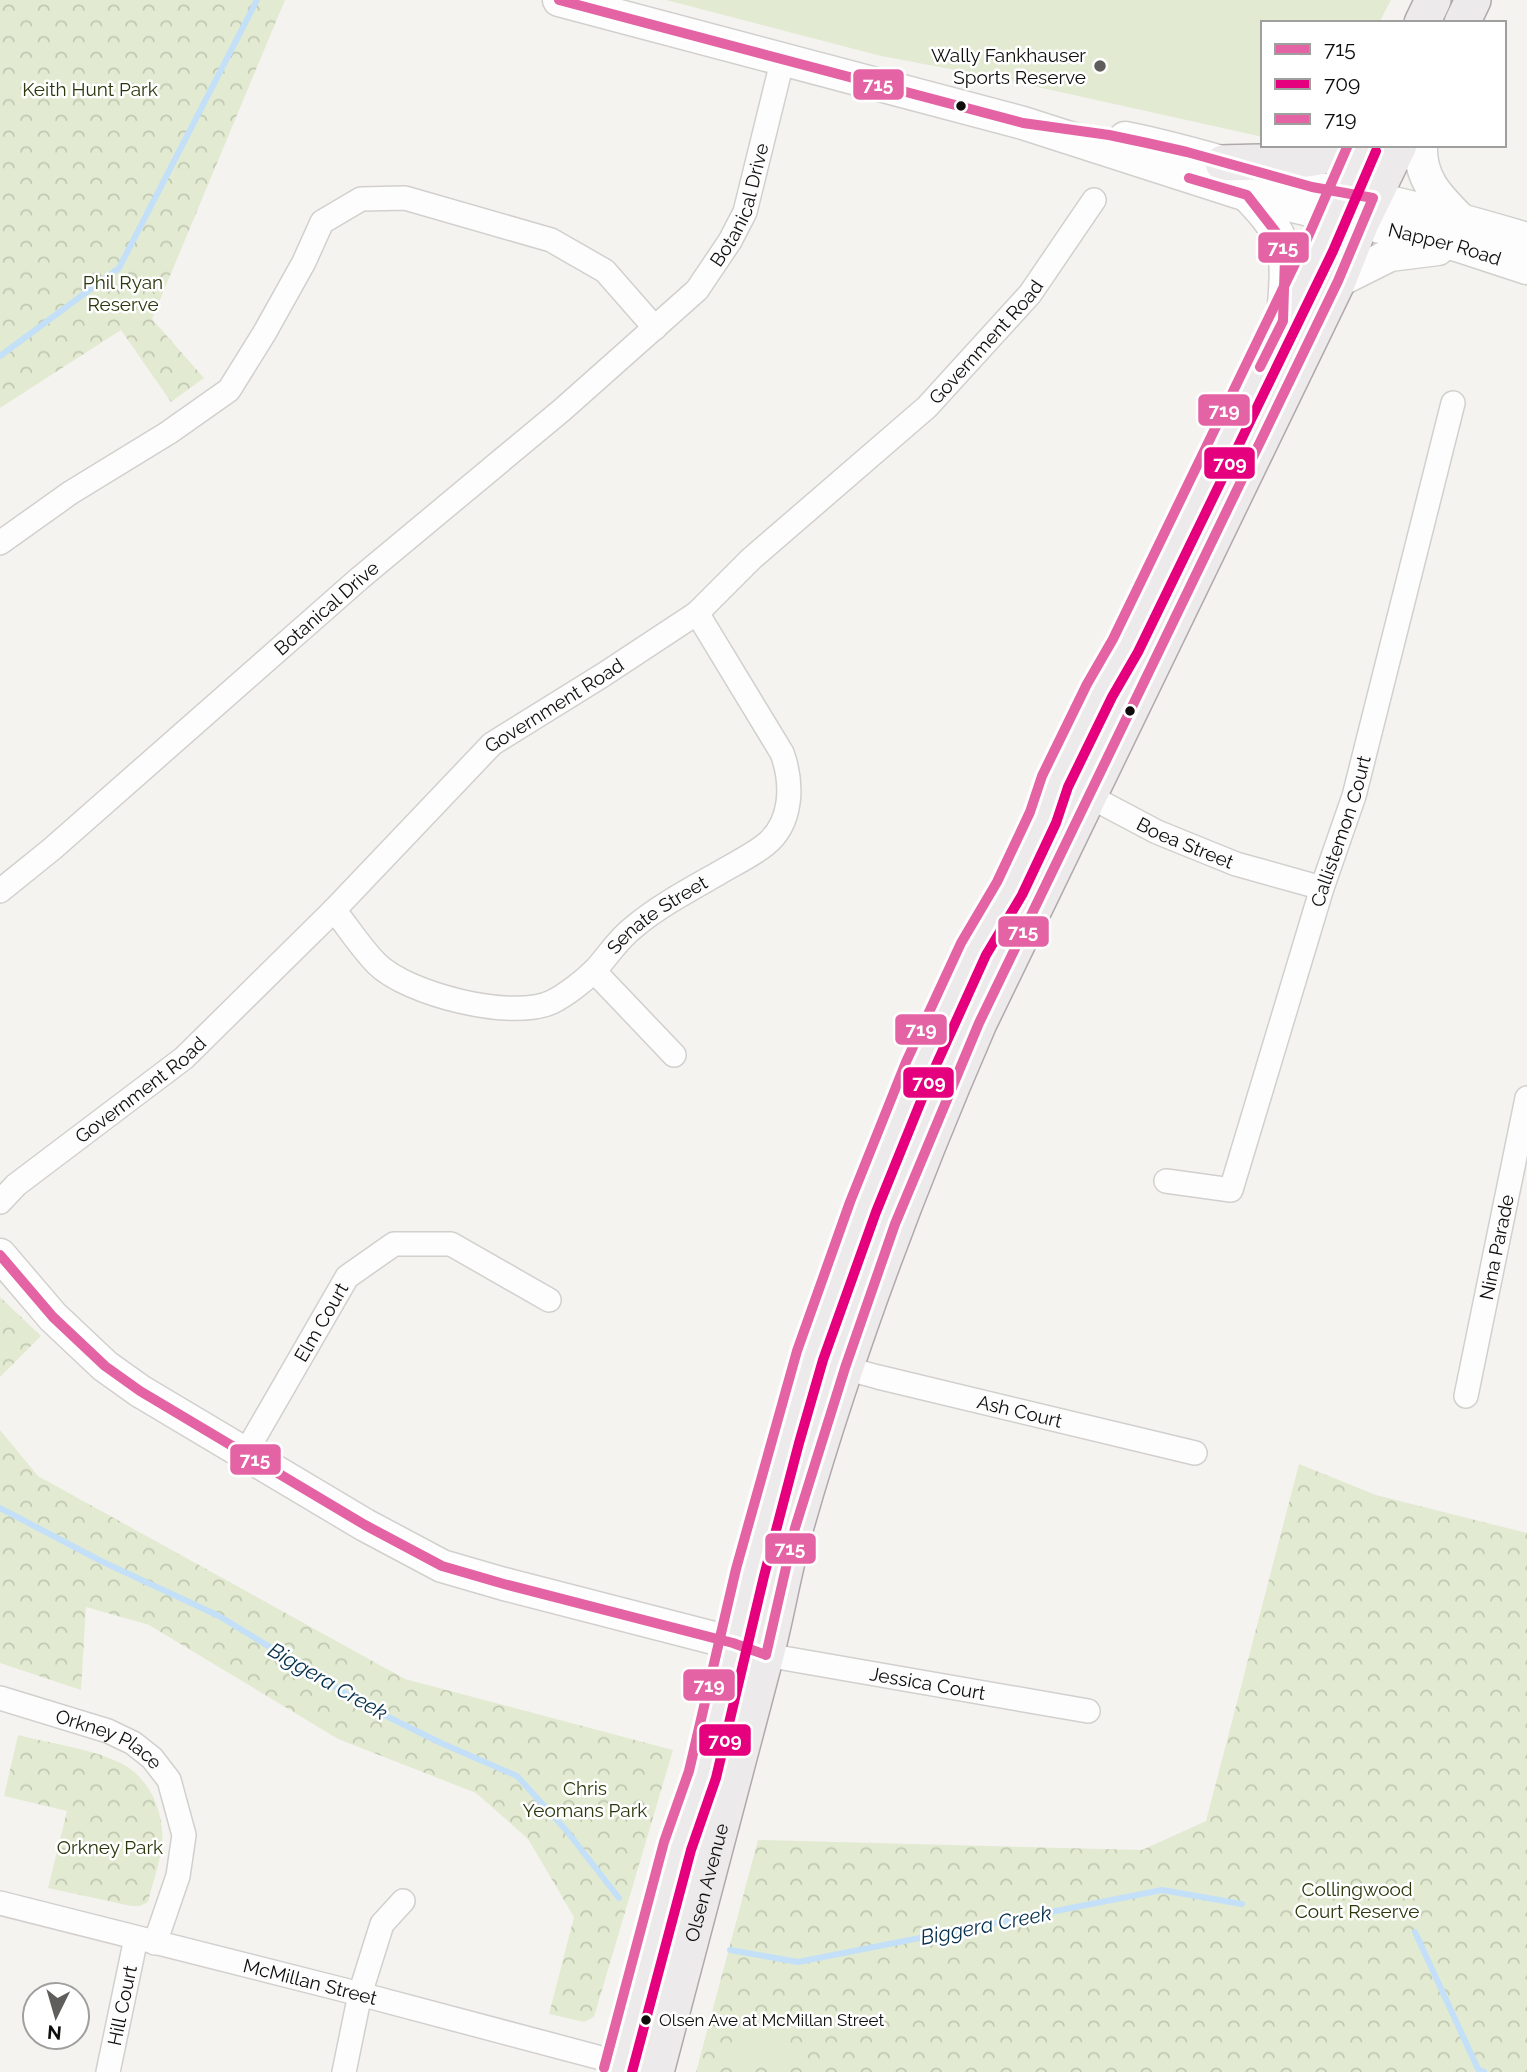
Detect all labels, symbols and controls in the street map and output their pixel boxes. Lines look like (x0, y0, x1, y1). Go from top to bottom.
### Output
legend (1261, 21, 1506, 147)
text: 715 (1324, 36, 1356, 61)
place label: Wally Fankhauser Sports Reserve (931, 44, 1086, 88)
marker: Wally Fankhauser Sports Reserve (1092, 58, 1108, 74)
line badge: 715 (852, 68, 905, 101)
text: 709 (1324, 71, 1360, 96)
text: 715 (863, 73, 893, 95)
park label: Keith Hunt Park (22, 78, 158, 100)
unlabelled marker (954, 99, 968, 113)
text: 719 (1324, 106, 1357, 131)
street label: Botanical Drive (705, 141, 773, 271)
street label: Napper Road (1386, 218, 1504, 270)
line badge: 715 (1257, 231, 1310, 264)
text: 715 (1268, 236, 1298, 258)
park label: Phil Ryan Reserve (83, 271, 163, 315)
street label: Government Road (924, 275, 1047, 408)
line badge: 719 (1197, 393, 1251, 427)
text: 719 (1208, 399, 1240, 421)
line badge: 709 (1203, 446, 1256, 480)
text: 709 (1213, 452, 1247, 474)
street label: Botanical Drive (270, 556, 383, 659)
street label: Government Road (480, 654, 628, 757)
unlabelled marker (1123, 704, 1137, 718)
street label: Callistemon Court (1306, 752, 1375, 909)
street label: Boea Street (1133, 812, 1238, 873)
street label: Senate Street (602, 871, 712, 958)
line badge: 715 (997, 915, 1050, 948)
text: 715 (1008, 920, 1038, 942)
line badge: 719 (894, 1013, 948, 1046)
text: 719 (905, 1018, 937, 1040)
street label: Government Road (71, 1032, 210, 1147)
line badge: 709 (902, 1066, 955, 1099)
text: 709 (912, 1071, 946, 1093)
street label: Nina Parade (1475, 1192, 1518, 1302)
street label: Elm Court (290, 1278, 353, 1366)
street label: Ash Court (975, 1390, 1065, 1432)
line badge: 715 (229, 1443, 282, 1476)
text: 715 (240, 1448, 270, 1470)
line badge: 715 (764, 1532, 817, 1565)
text: 715 (775, 1537, 805, 1559)
water label: Biggera Creek (264, 1637, 392, 1725)
street label: Jessica Court (868, 1662, 988, 1704)
line badge: 719 (682, 1668, 736, 1702)
text: 719 (693, 1674, 725, 1696)
street label: Orkney Place (53, 1705, 167, 1773)
line badge: 709 (698, 1723, 752, 1757)
text: 709 (708, 1729, 742, 1751)
park label: Chris Yeomans Park (523, 1777, 647, 1821)
street label: Olsen Avenue (680, 1821, 733, 1944)
park label: Orkney Park (57, 1836, 163, 1858)
park label: Collingwood Court Reserve (1295, 1878, 1419, 1922)
water label: Biggera Creek (918, 1900, 1054, 1950)
street label: McMillan Street (241, 1954, 380, 2009)
street label: Hill Court (103, 1963, 141, 2048)
north arrow (21, 1981, 91, 2051)
place label: Olsen Ave at McMillan Street (659, 2010, 884, 2030)
marker: Olsen Ave at McMillan Street (639, 2013, 653, 2027)
text: N (46, 2021, 63, 2045)

